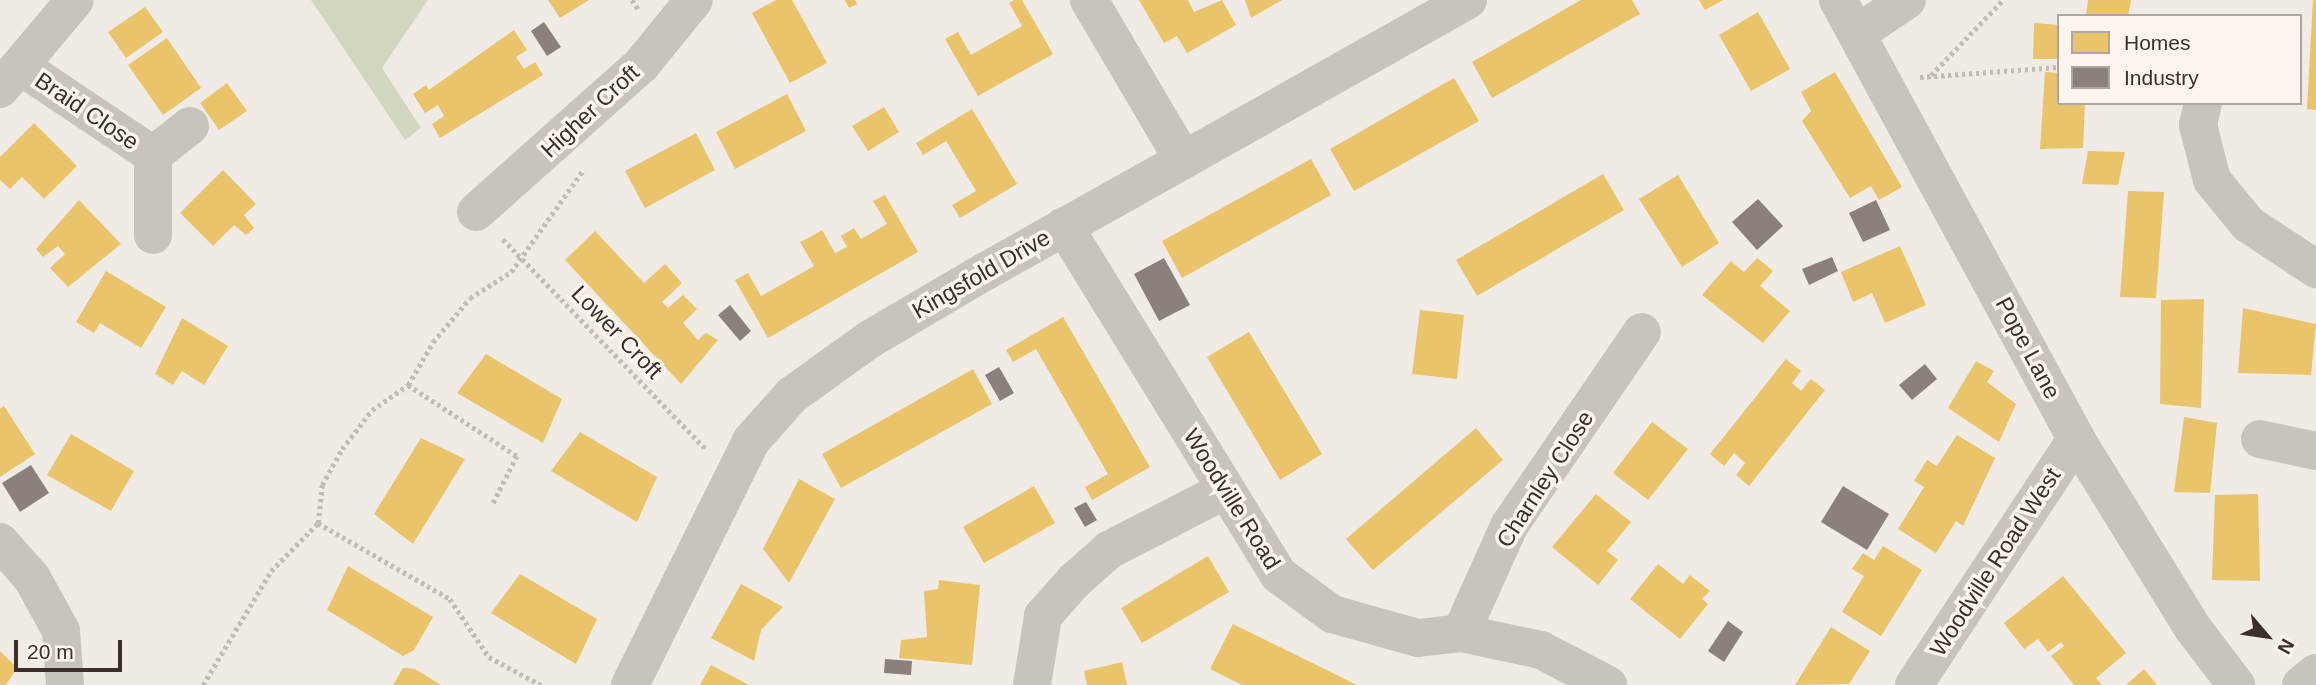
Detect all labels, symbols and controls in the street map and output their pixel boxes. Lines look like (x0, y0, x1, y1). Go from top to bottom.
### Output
legend (2057, 14, 2302, 105)
text: Homes (2124, 31, 2191, 54)
street label: Higher Croft (535, 59, 645, 163)
street label: Braid Close (30, 66, 144, 156)
text: Industry (2124, 66, 2199, 89)
street label: Kingsfold Drive (907, 223, 1055, 325)
street label: Lower Croft (566, 280, 668, 384)
street label: Pope Lane (1990, 292, 2066, 404)
street label: Charnley Close (1491, 406, 1599, 552)
street label: Woodville Road (1178, 424, 1286, 574)
street label: Woodville Road West (1924, 463, 2066, 661)
north arrow (2232, 601, 2302, 671)
scale bar (18, 626, 126, 670)
text: N (2273, 635, 2298, 658)
text: 20 m (27, 640, 74, 663)

